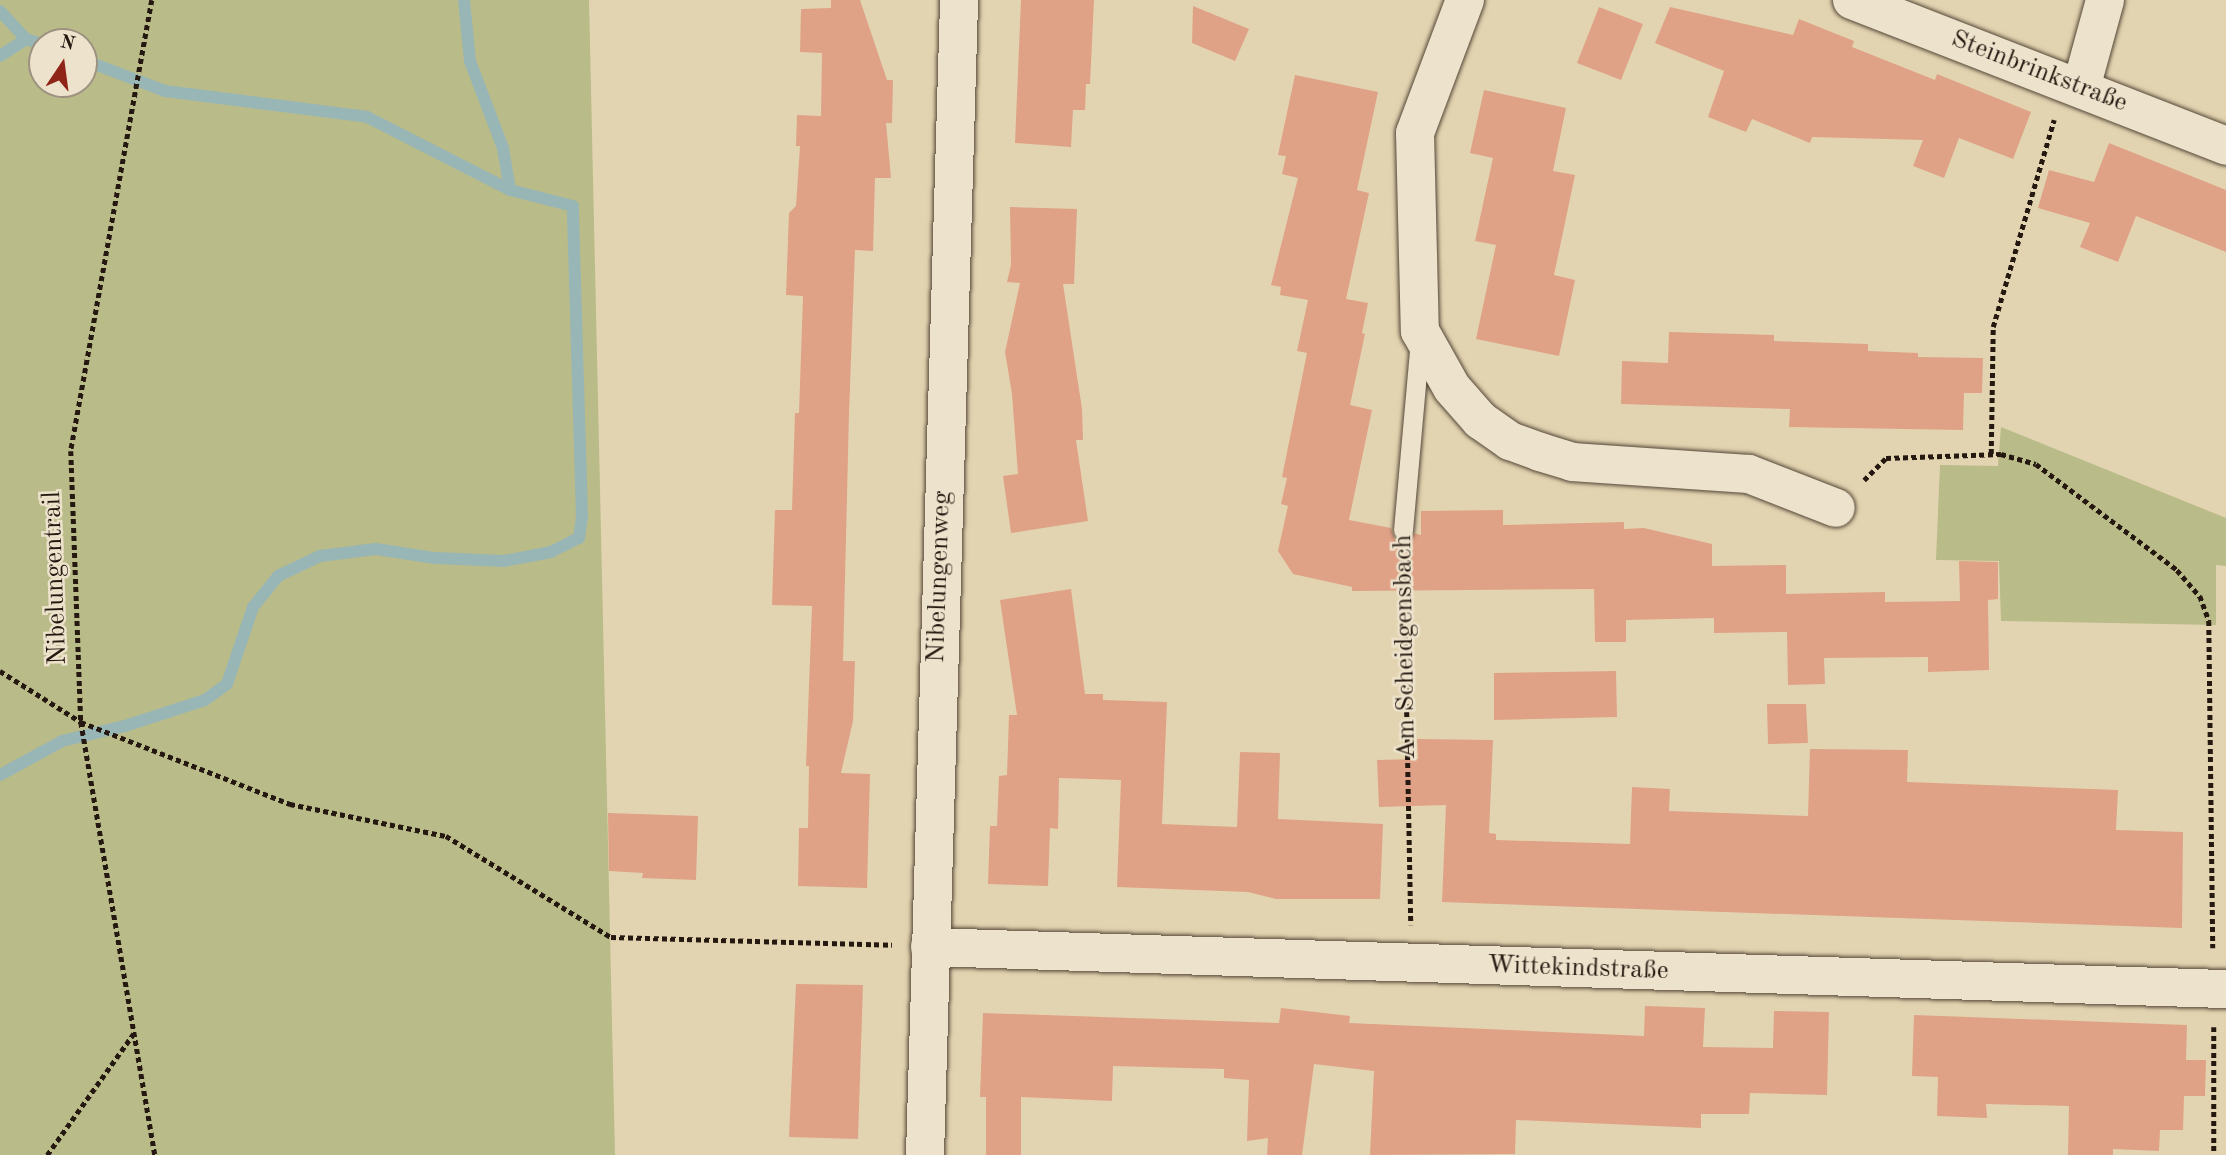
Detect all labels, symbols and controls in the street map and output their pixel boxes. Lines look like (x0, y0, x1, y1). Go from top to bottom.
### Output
street label: Steinbrinkstraße (1946, 24, 2132, 120)
north arrow (28, 28, 98, 98)
text: N (58, 33, 77, 55)
street label: Nibelungenweg (921, 490, 959, 664)
street label: Nibelungentrail (37, 491, 75, 665)
street label: Am Scheidgensbach (1388, 534, 1424, 760)
street label: Wittekindstraße (1487, 950, 1669, 988)

